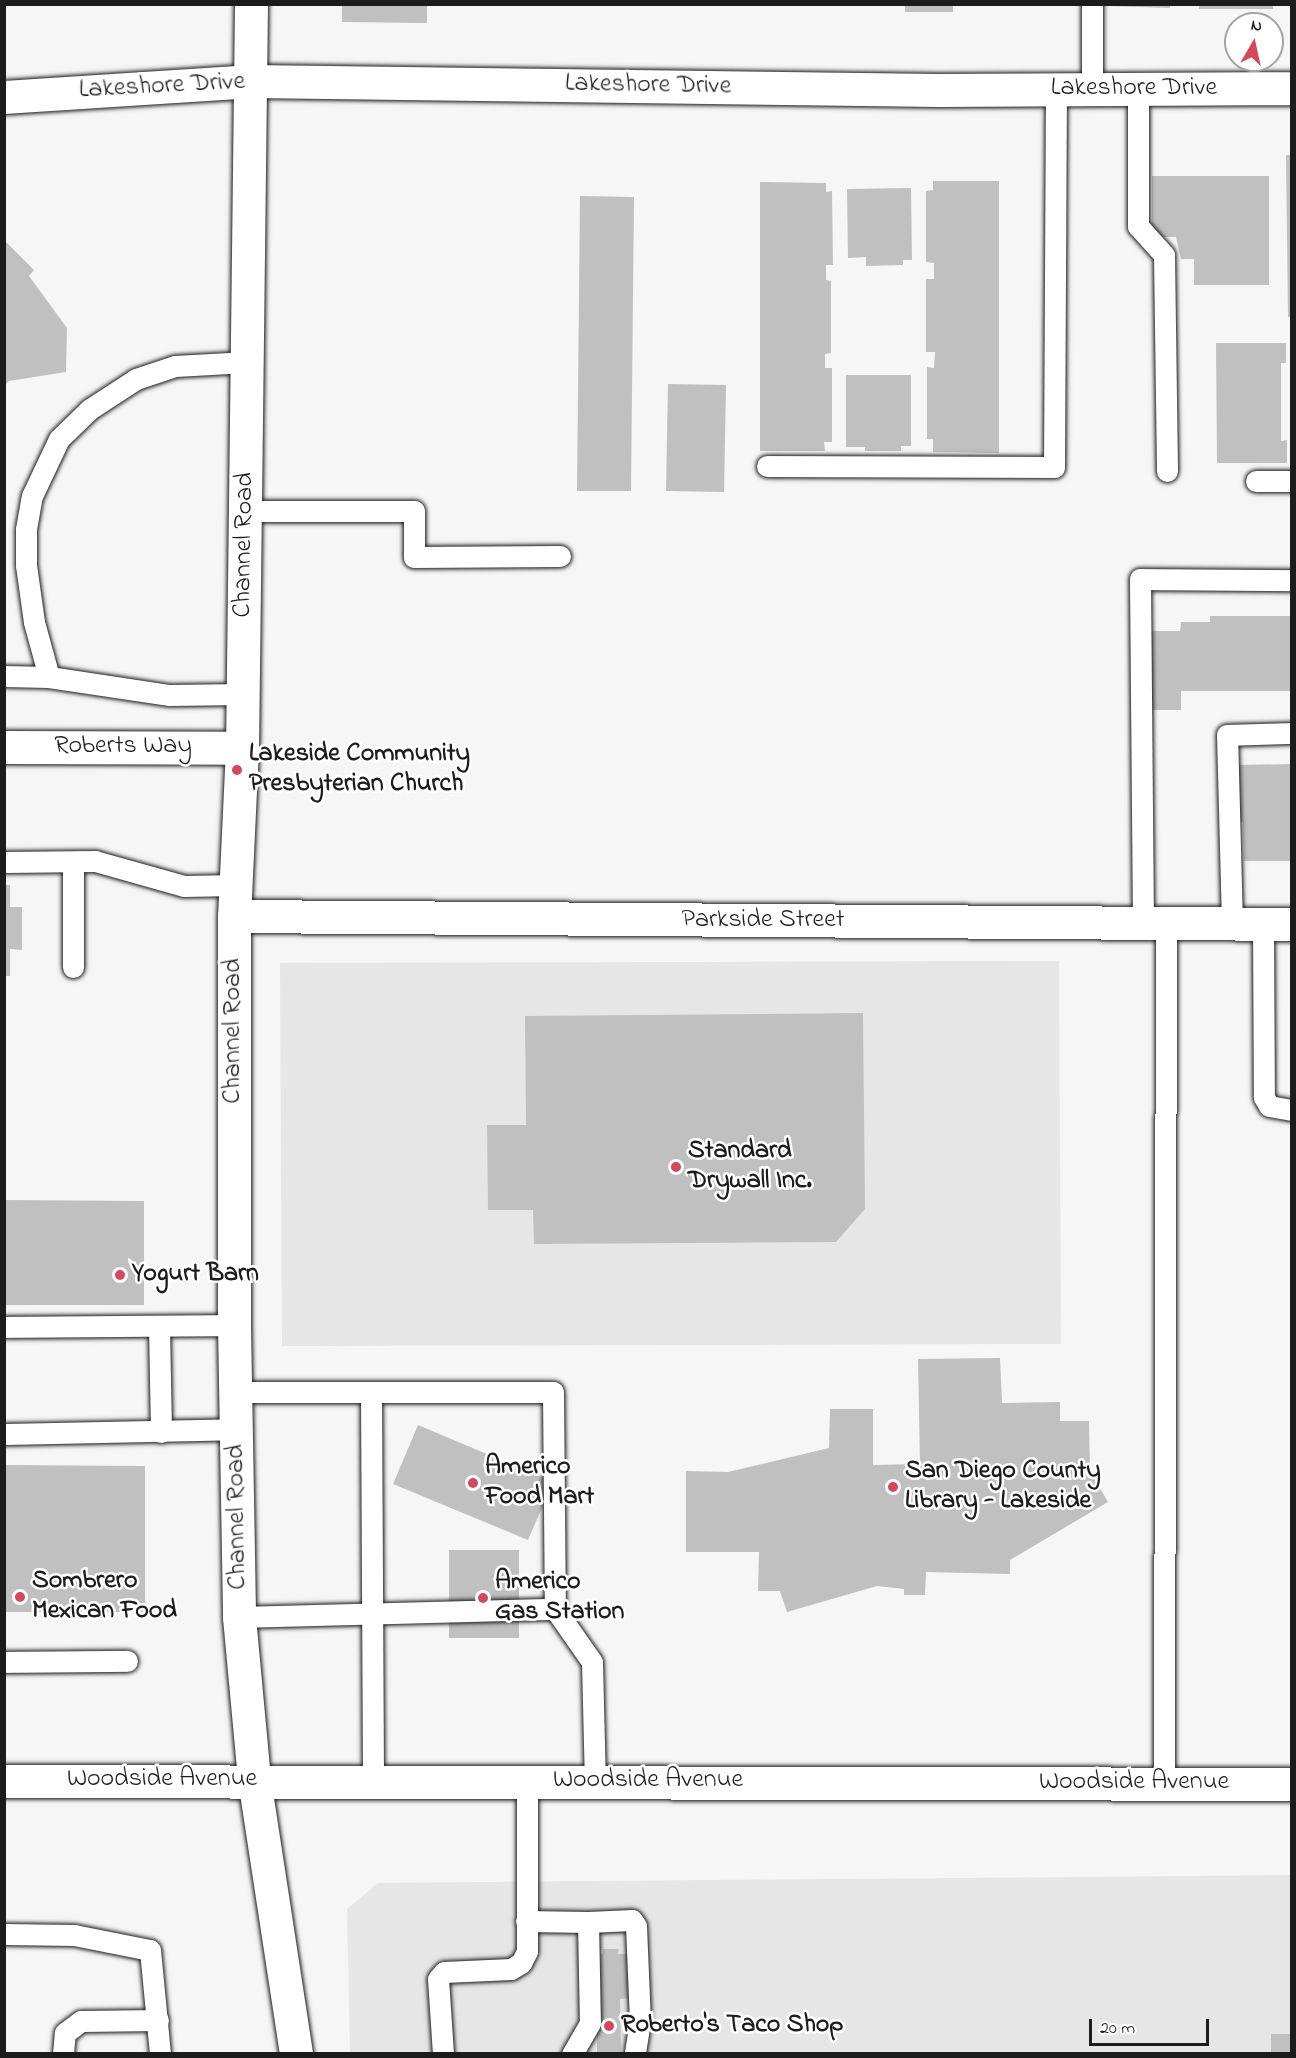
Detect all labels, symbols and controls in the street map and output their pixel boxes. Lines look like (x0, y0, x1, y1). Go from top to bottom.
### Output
north arrow (1224, 12, 1284, 72)
text: N (1249, 13, 1264, 39)
street label: Lakeshore Drive (78, 67, 246, 107)
street label: Lakeshore Drive (565, 69, 731, 103)
street label: Lakeshore Drive (1051, 73, 1217, 105)
street label: Channel Road (228, 472, 262, 618)
street label: Roberts Way (54, 731, 192, 763)
place label: Lakeside Community Presbyterian Church (249, 739, 470, 800)
marker: Lakeside Community Presbyterian Church (230, 763, 244, 777)
street label: Parkside Street (681, 905, 845, 937)
street label: Channel Road (218, 958, 250, 1104)
place label: Standard Drywall Inc. (688, 1136, 812, 1198)
marker: Standard Drywall Inc. (669, 1160, 683, 1174)
place label: Yogurt Barn (132, 1259, 259, 1291)
marker: Yogurt Barn (113, 1268, 127, 1282)
street label: Channel Road (221, 1444, 255, 1590)
place label: Americo Food Mart (485, 1452, 594, 1514)
place label: San Diego County Library - Lakeside (905, 1456, 1101, 1518)
marker: Americo Food Mart (466, 1476, 480, 1490)
marker: San Diego County Library - Lakeside (886, 1480, 900, 1494)
place label: Sombrero Mexican Food (32, 1566, 177, 1628)
place label: Americo Gas Station (495, 1567, 624, 1628)
marker: Sombrero Mexican Food (13, 1590, 27, 1604)
marker: Americo Gas Station (476, 1591, 490, 1605)
street label: Woodside Avenue (67, 1764, 257, 1796)
street label: Woodside Avenue (553, 1765, 743, 1797)
street label: Woodside Avenue (1039, 1767, 1229, 1799)
scale bar (1092, 2007, 1212, 2045)
place label: Roberto's Taco Shop (621, 2010, 843, 2042)
text: 20 m (1100, 2016, 1135, 2042)
marker: Roberto's Taco Shop (602, 2019, 616, 2033)

